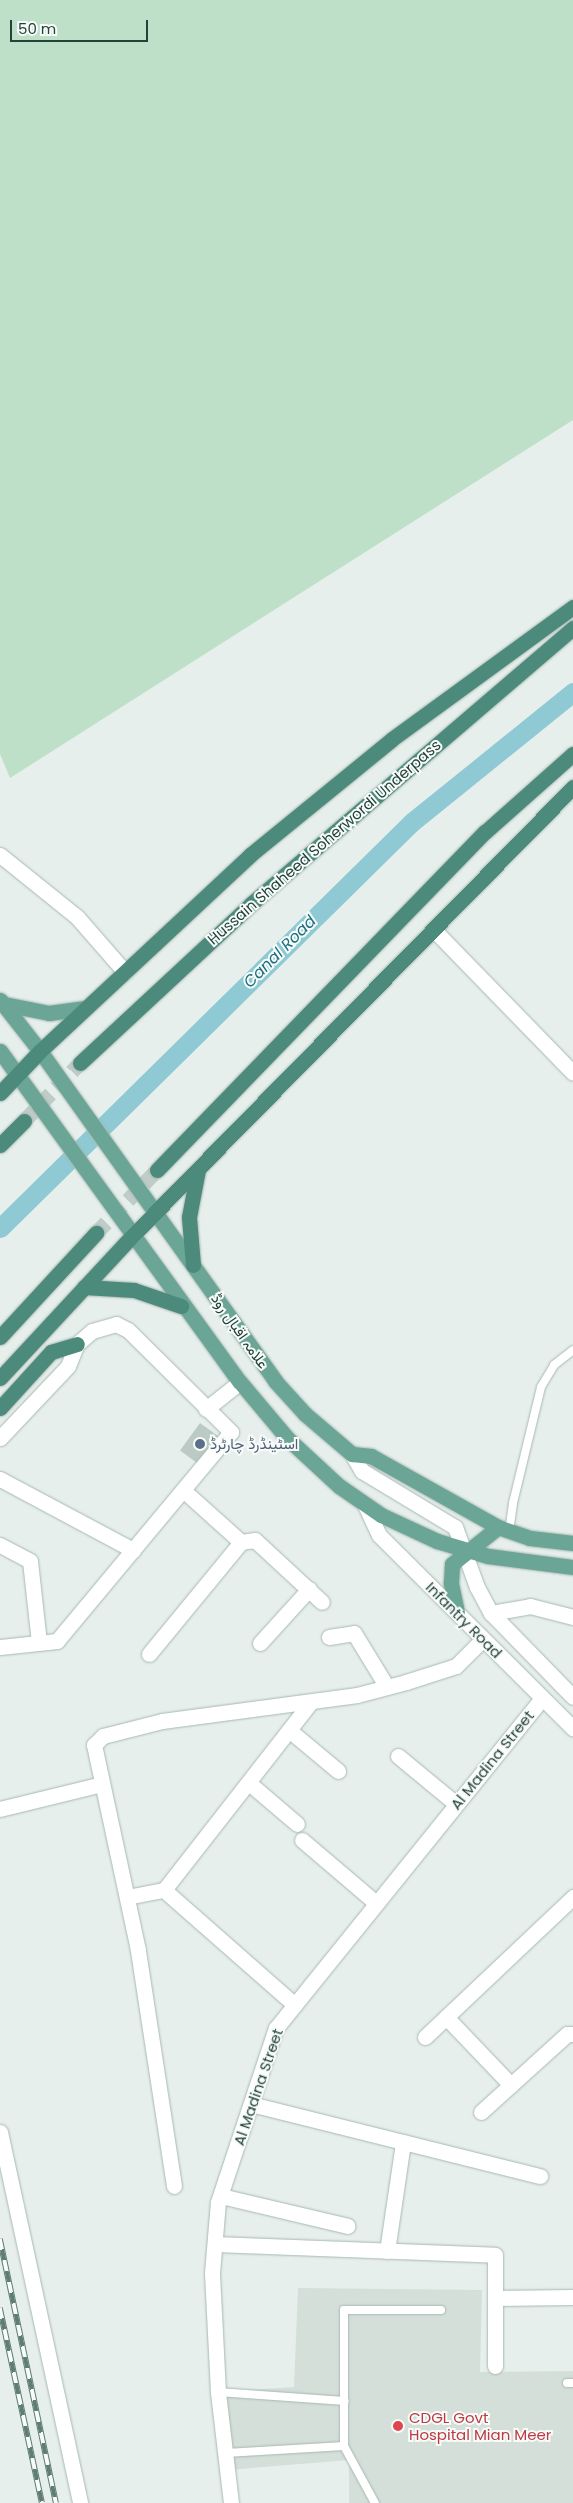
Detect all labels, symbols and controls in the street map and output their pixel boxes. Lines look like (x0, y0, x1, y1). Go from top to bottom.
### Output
scale bar (12, 10, 150, 42)
text: 50 m (18, 18, 56, 39)
street label: Hussain Shaheed Soherwordi Underpass (204, 736, 444, 948)
water label: Canal Road (240, 912, 320, 992)
street label: علامہ اقبال روڈ (207, 1290, 273, 1372)
place label: اسٹینڈرڈ چارٹرڈ (210, 1435, 298, 1453)
marker: اسٹینڈرڈ چارٹرڈ (194, 1438, 206, 1450)
street label: Infantry Road (422, 1578, 506, 1662)
street label: Al Madina Street (447, 1707, 537, 1813)
street label: Al Madina Street (230, 2026, 286, 2148)
place label: CDGL Govt Hospital Mian Meer (409, 2408, 551, 2443)
marker: CDGL Govt Hospital Mian Meer (391, 2419, 405, 2433)

